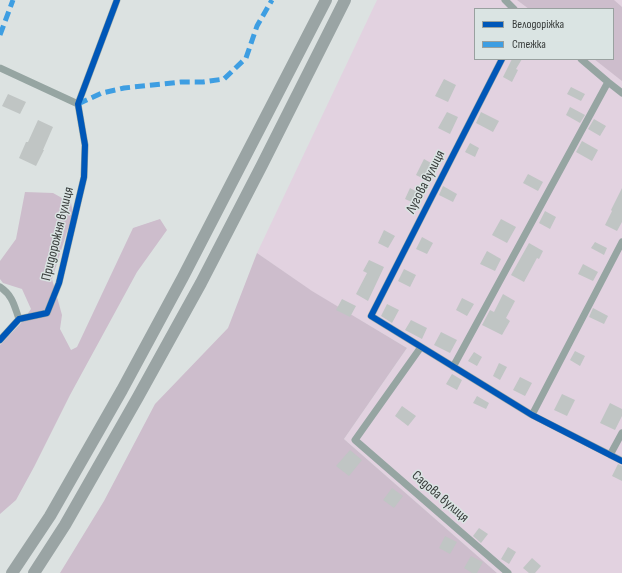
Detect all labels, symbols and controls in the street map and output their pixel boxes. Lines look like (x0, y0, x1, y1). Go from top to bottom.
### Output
legend (474, 8, 614, 60)
text: Велодоріжка (512, 17, 564, 32)
text: Стежка (512, 37, 546, 52)
street label: Лугова вулиця (403, 148, 449, 216)
street label: Придорожня вулиця (38, 185, 78, 283)
street label: Садова вулиця (408, 468, 472, 526)

